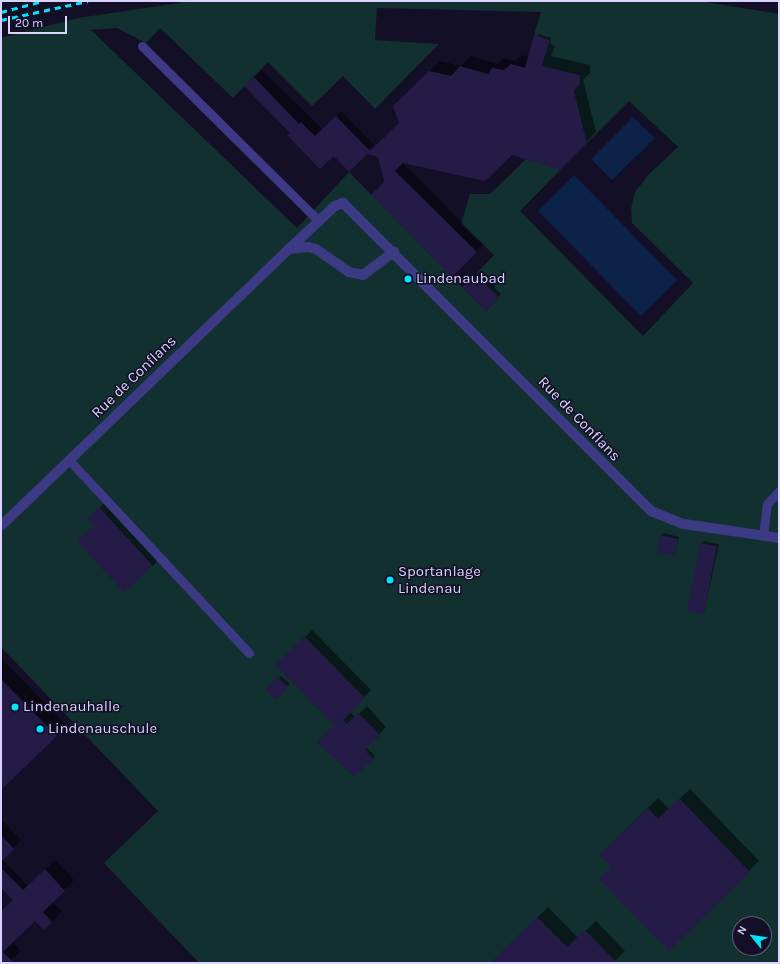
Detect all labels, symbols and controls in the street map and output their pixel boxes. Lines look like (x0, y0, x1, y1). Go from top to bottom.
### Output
scale bar (10, 8, 69, 34)
text: 20 m (15, 16, 43, 30)
place label: Lindenaubad (416, 270, 506, 288)
marker: Lindenaubad (403, 274, 413, 284)
street label: Rue de Conflans (88, 332, 180, 422)
street label: Rue de Conflans (534, 373, 624, 465)
place label: Sportanlage Lindenau (398, 562, 481, 597)
marker: Sportanlage Lindenau (385, 575, 395, 585)
place label: Lindenauhalle (23, 698, 120, 716)
marker: Lindenauhalle (10, 702, 20, 712)
place label: Lindenauschule (48, 720, 157, 738)
marker: Lindenauschule (35, 724, 45, 734)
north arrow (732, 916, 772, 956)
text: N (734, 924, 750, 937)

